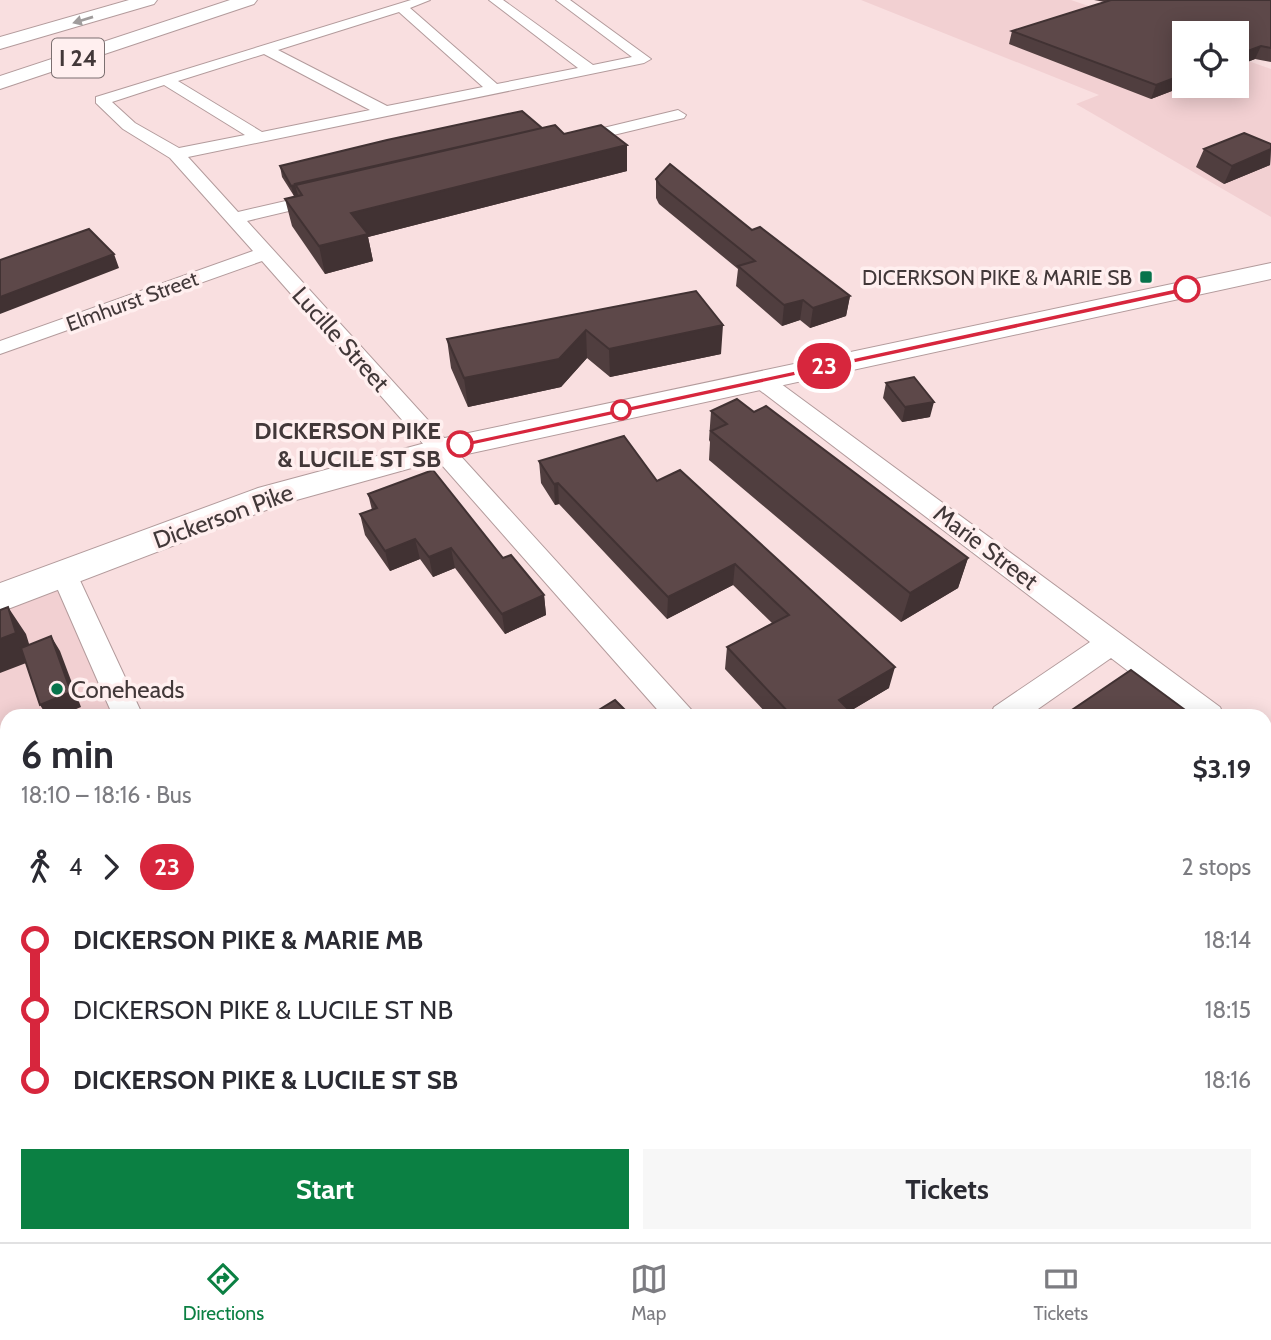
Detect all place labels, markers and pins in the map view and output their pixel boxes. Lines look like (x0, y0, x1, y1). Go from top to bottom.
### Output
place label: DICERKSON PIKE & MARIE SB (862, 265, 1132, 290)
marker: DICERKSON PIKE & MARIE SB (1138, 269, 1154, 285)
unlabelled marker (1174, 276, 1200, 302)
unlabelled marker (611, 400, 631, 420)
place label: DICKERSON PIKE & LUCILE ST SB (254, 416, 441, 473)
marker: DICKERSON PIKE & LUCILE ST SB (447, 431, 473, 457)
place label: Coneheads (71, 675, 184, 704)
marker: Coneheads (49, 681, 65, 697)

